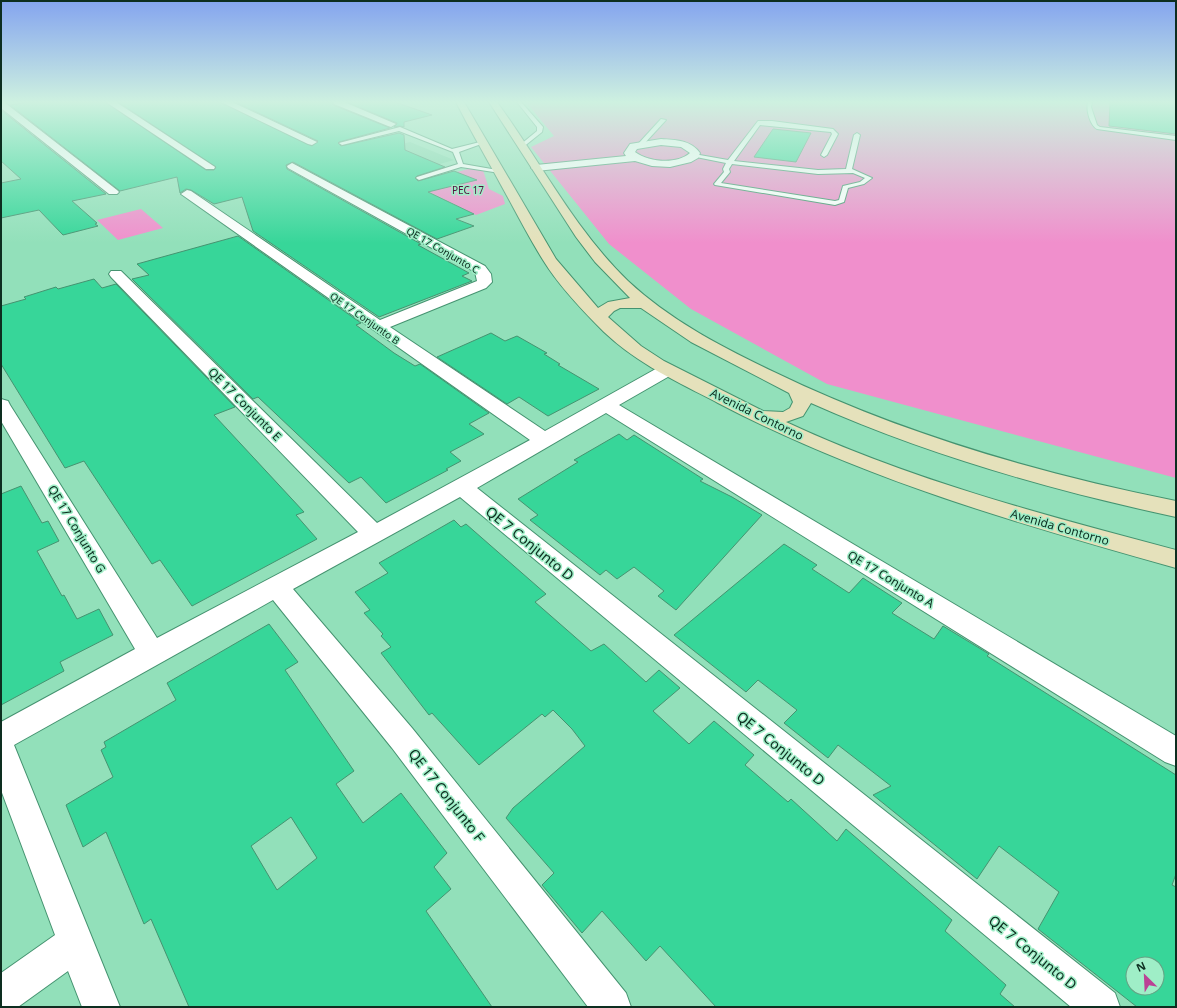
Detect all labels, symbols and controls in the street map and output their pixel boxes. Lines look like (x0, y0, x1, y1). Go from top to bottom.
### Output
park label: PEC 17 (452, 183, 484, 197)
street label: QE 17 Conjunto C (404, 223, 483, 277)
street label: QE 17 Conjunto B (327, 289, 403, 347)
street label: QE 17 Conjunto E (204, 363, 286, 445)
street label: Avenida Contorno (708, 384, 806, 444)
street label: QE 17 Conjunto G (44, 482, 110, 576)
street label: QE 7 Conjunto D (482, 502, 578, 584)
street label: Avenida Contorno (1009, 505, 1111, 549)
street label: QE 17 Conjunto A (844, 546, 938, 612)
street label: QE 7 Conjunto D (733, 707, 829, 789)
street label: QE 17 Conjunto F (405, 744, 489, 846)
street label: QE 7 Conjunto D (985, 911, 1081, 993)
north arrow (1125, 956, 1165, 996)
text: N (1134, 958, 1148, 975)

